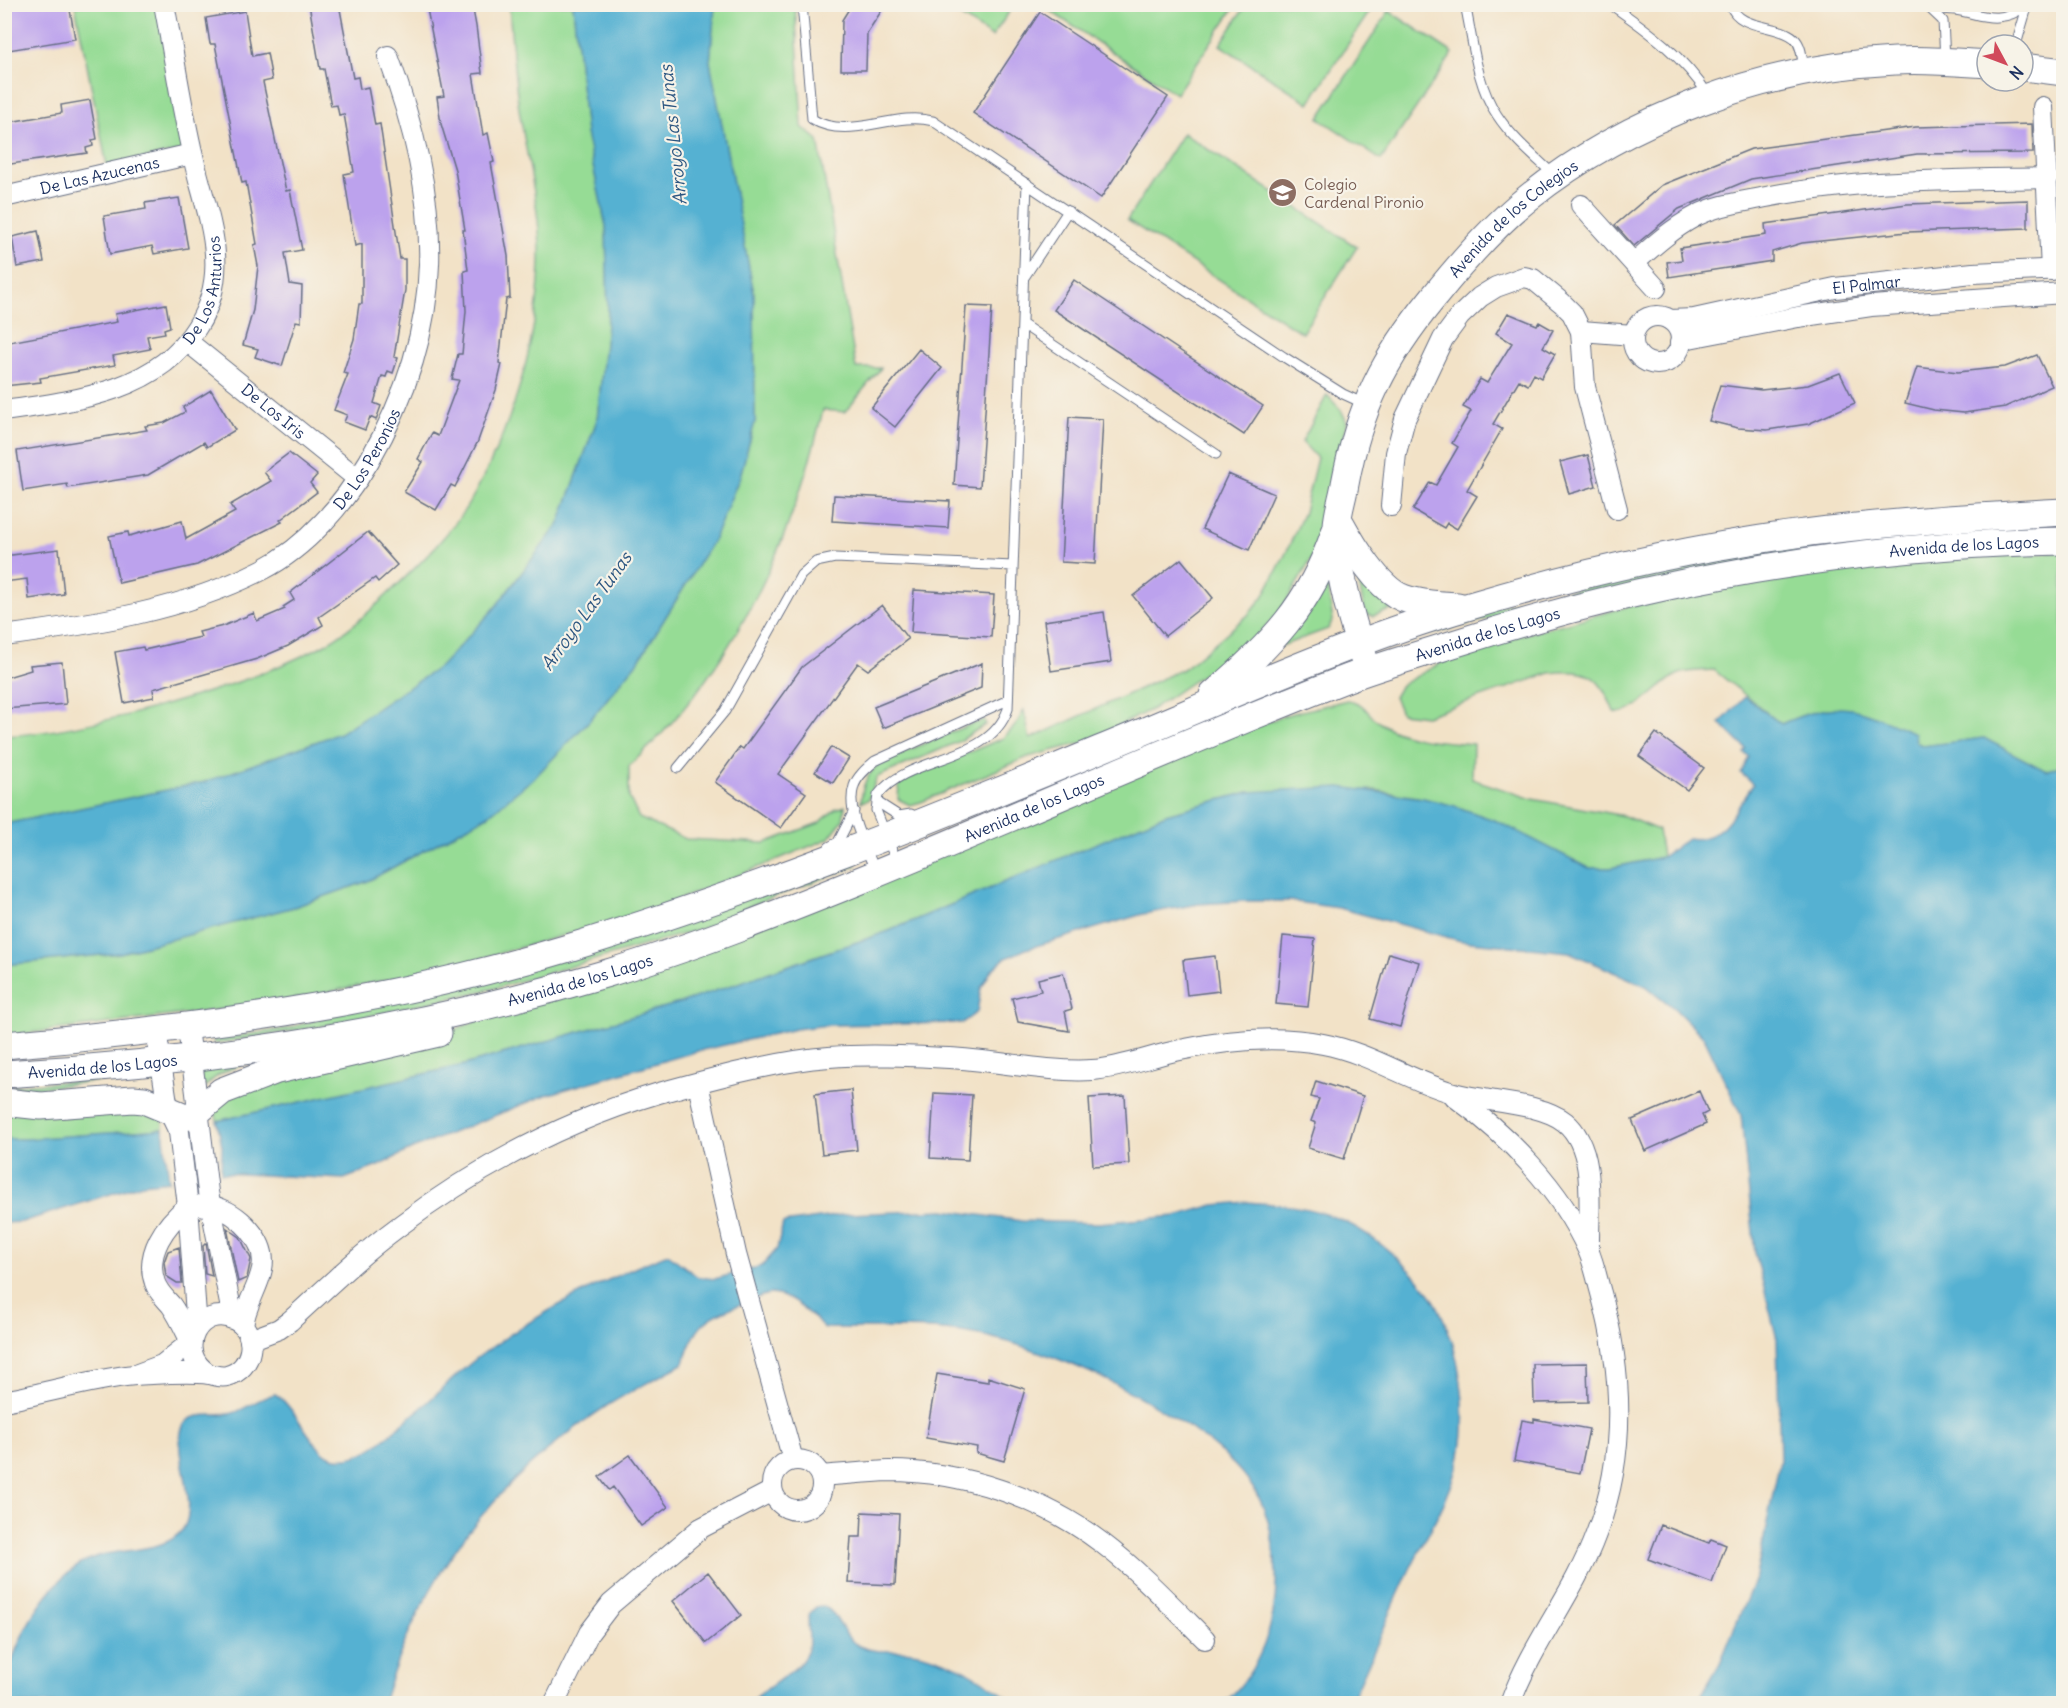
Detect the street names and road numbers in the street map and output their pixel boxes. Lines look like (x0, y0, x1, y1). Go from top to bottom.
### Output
street label: De Las Azucenas (38, 152, 161, 198)
street label: Avenida de los Colegios (1444, 155, 1582, 281)
street label: De Los Anturios (178, 235, 225, 348)
street label: El Palmar (1831, 271, 1902, 298)
street label: De Los Iris (238, 379, 310, 443)
street label: De Los Peronios (329, 405, 404, 514)
street label: Avenida de los Lagos (1888, 532, 2039, 561)
street label: Avenida de los Lagos (1413, 603, 1562, 665)
street label: Avenida de los Lagos (961, 769, 1107, 846)
street label: Avenida de los Lagos (505, 949, 655, 1010)
street label: Avenida de los Lagos (27, 1050, 179, 1083)

